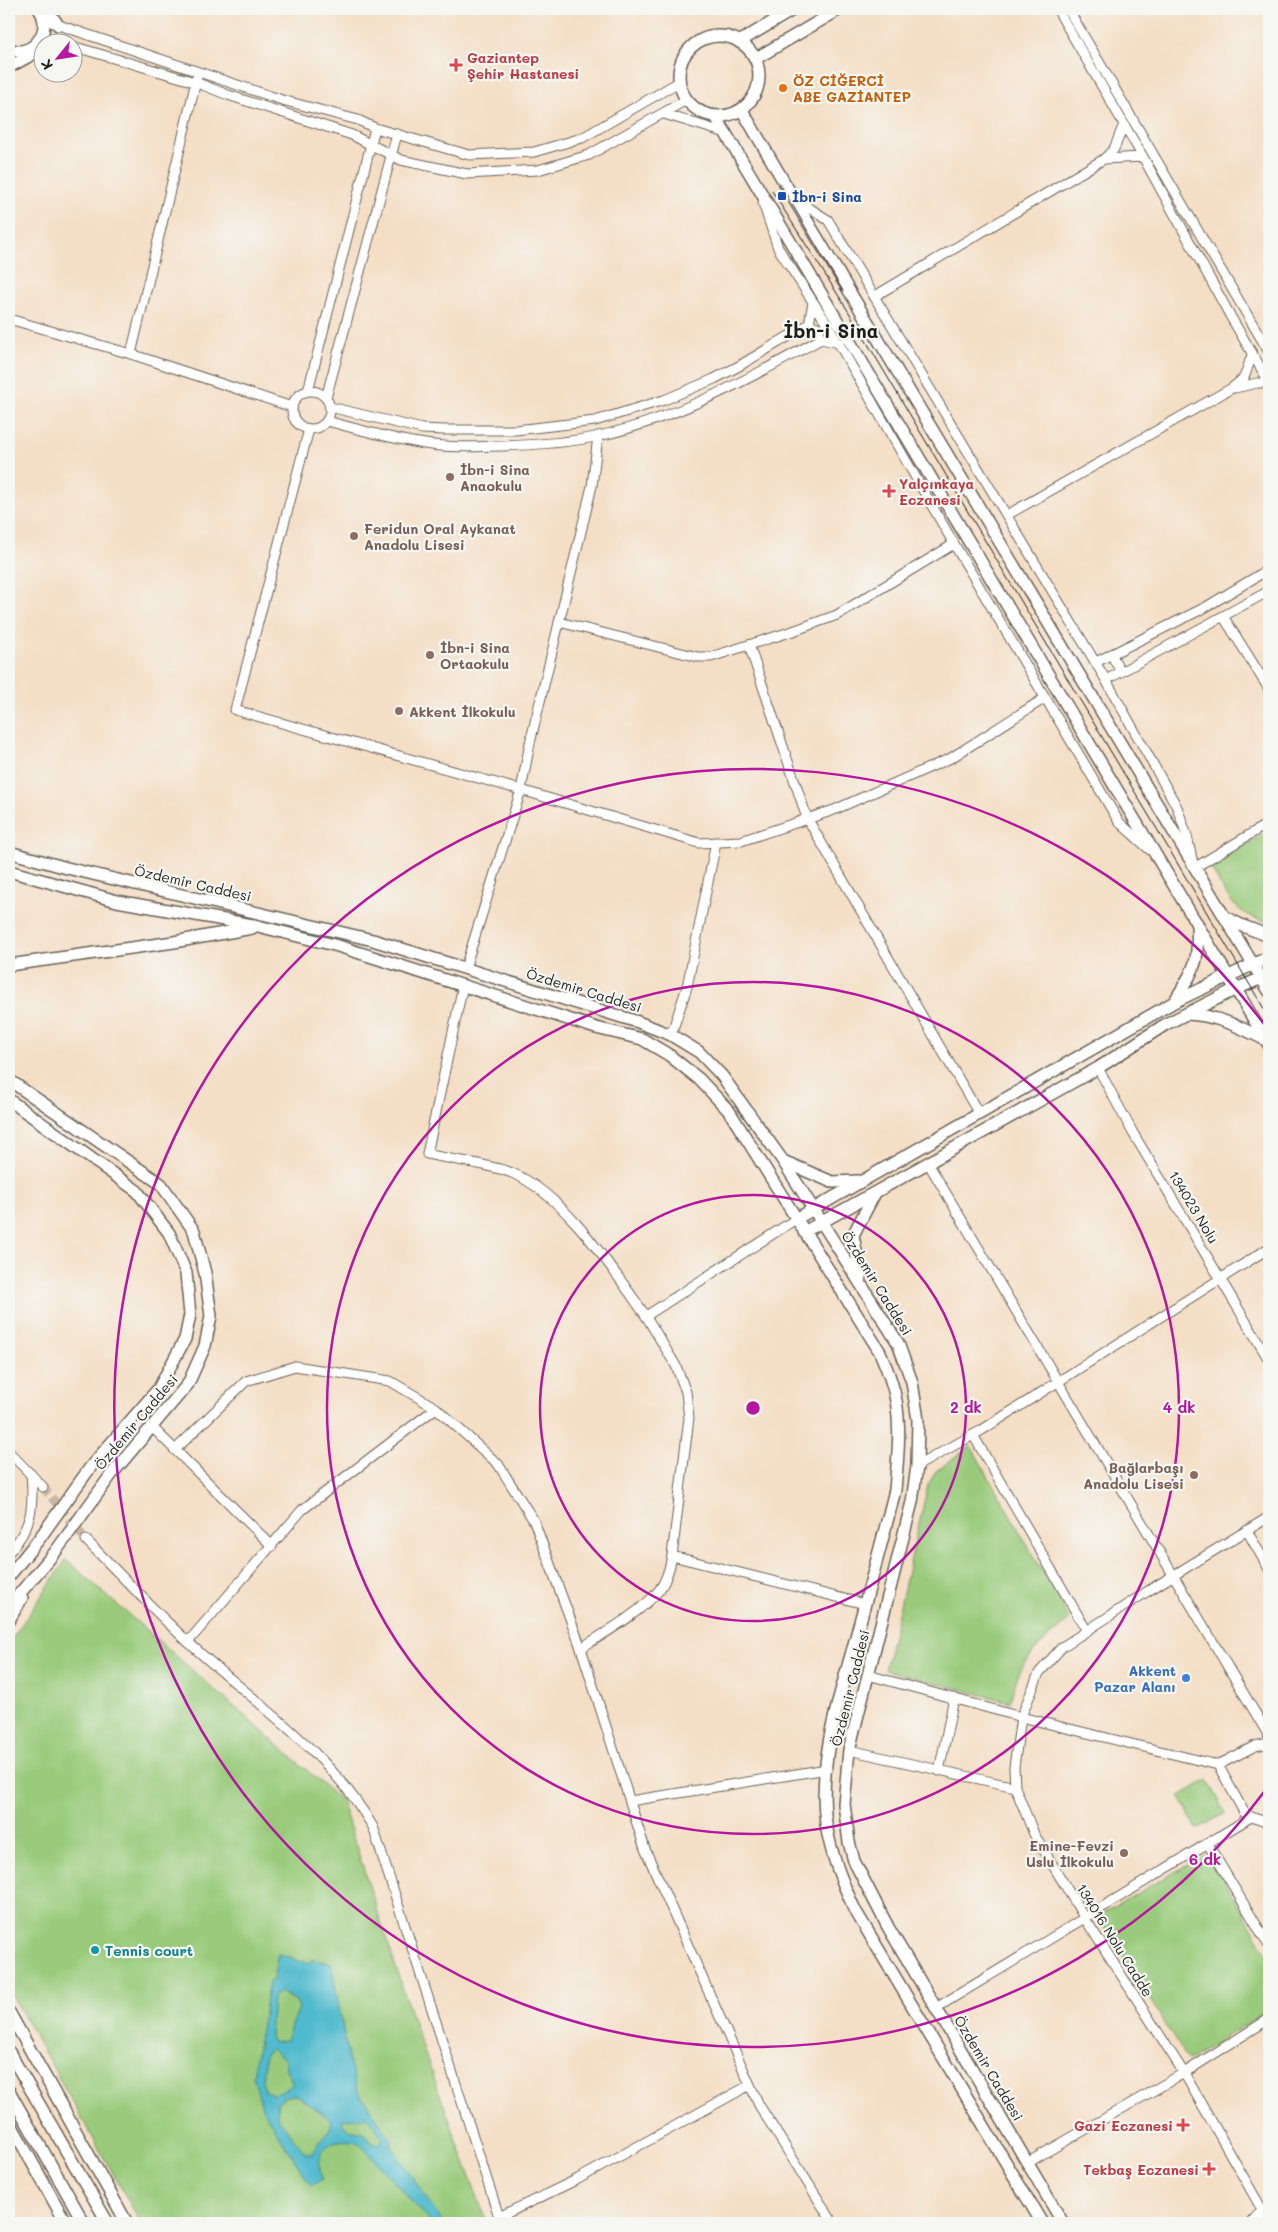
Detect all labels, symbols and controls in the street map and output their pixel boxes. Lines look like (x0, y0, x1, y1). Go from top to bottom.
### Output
north arrow (32, 32, 82, 82)
place label: Gaziantep Şehir Hastanesi (467, 48, 579, 83)
text: K (36, 56, 57, 73)
marker: Gaziantep Şehir Hastanesi (449, 58, 463, 72)
place label: ÖZ CİĞERCİ ABE GAZİANTEP (793, 71, 911, 106)
marker: ÖZ CİĞERCİ ABE GAZİANTEP (777, 82, 789, 94)
place label: İbn-i Sina (792, 187, 862, 206)
marker: İbn-i Sina (776, 190, 788, 202)
district label: İbn-i Sina (784, 318, 878, 343)
place label: İbn-i Sina Anaokulu (460, 460, 530, 495)
marker: İbn-i Sina Anaokulu (444, 471, 456, 483)
place label: Yalçınkaya Eczanesi (899, 474, 975, 509)
marker: Yalçınkaya Eczanesi (883, 485, 895, 497)
place label: Feridun Oral Aykanat Anadolu Lisesi (364, 519, 516, 554)
marker: Feridun Oral Aykanat Anadolu Lisesi (348, 530, 360, 542)
place label: İbn-i Sina Ortaokulu (440, 638, 510, 673)
marker: İbn-i Sina Ortaokulu (424, 649, 436, 661)
place label: Akkent İlkokulu (409, 702, 516, 721)
marker: Akkent İlkokulu (393, 705, 405, 717)
street label: Özdemir Caddesi (133, 860, 253, 906)
street label: Özdemir Caddesi (524, 963, 644, 1017)
street label: 134023 Nolu (1165, 1167, 1223, 1247)
street label: Özdemir Caddesi (837, 1227, 917, 1339)
street label: Özdemir Caddesi (90, 1370, 182, 1474)
text: 2 dk (950, 1397, 982, 1417)
text: 4 dk (1163, 1397, 1195, 1417)
centre of rings (744, 1399, 762, 1417)
place label: Bağlarbaşı Anadolu Lisesi (1083, 1458, 1184, 1493)
marker: Bağlarbaşı Anadolu Lisesi (1188, 1469, 1200, 1481)
street label: Özdemir Caddesi (826, 1628, 874, 1748)
place label: Akkent Pazar Alanı (1094, 1661, 1176, 1696)
marker: Akkent Pazar Alanı (1180, 1672, 1192, 1684)
place label: Emine-Fevzi Uslu İlkokulu (1026, 1836, 1114, 1871)
marker: Emine-Fevzi Uslu İlkokulu (1118, 1847, 1130, 1859)
text: 6 dk (1189, 1849, 1221, 1869)
street label: 134016 Nolu Cadde (1073, 1880, 1157, 2000)
place label: Tennis court (105, 1941, 193, 1960)
marker: Tennis court (89, 1944, 101, 1956)
street label: Özdemir Caddesi (950, 2012, 1028, 2124)
place label: Gazi Eczanesi (1074, 2116, 1173, 2135)
marker: Gazi Eczanesi (1177, 2119, 1189, 2131)
place label: Tekbaş Eczanesi (1083, 2160, 1199, 2180)
marker: Tekbaş Eczanesi (1203, 2163, 1215, 2175)

